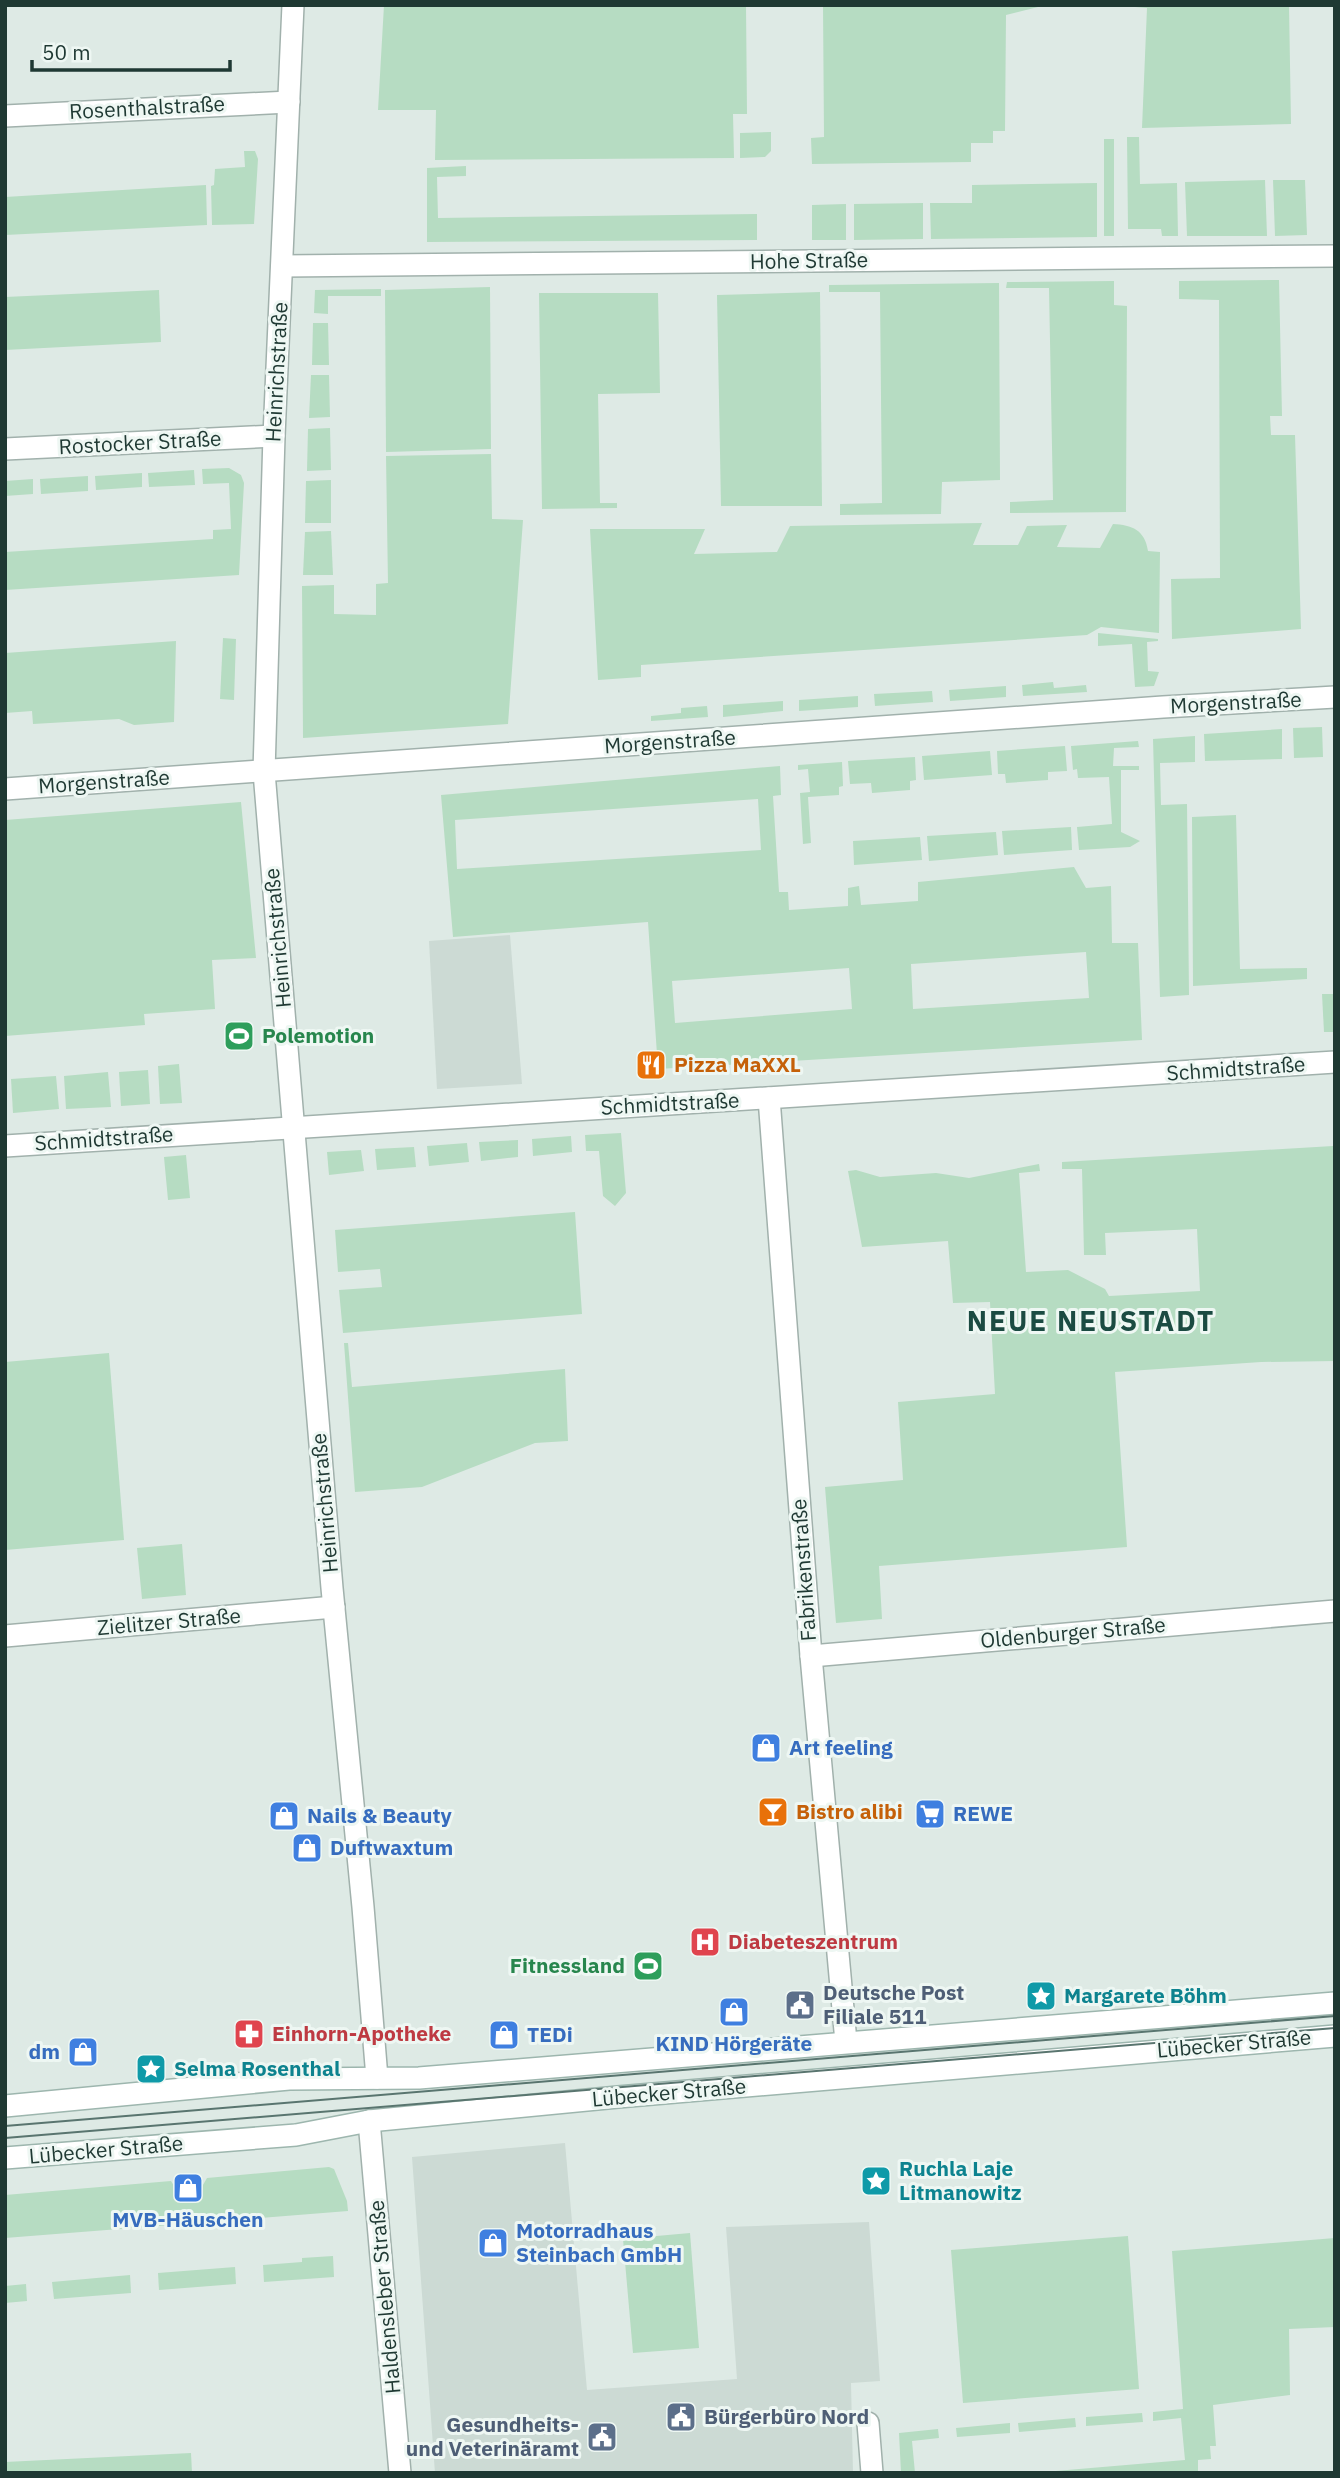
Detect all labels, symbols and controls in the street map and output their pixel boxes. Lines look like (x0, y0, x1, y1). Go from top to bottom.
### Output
scale bar (32, 28, 229, 72)
text: 50 m (42, 38, 91, 66)
street label: Rosenthalstraße (68, 89, 226, 125)
street label: Hohe Straße (750, 245, 868, 275)
street label: Heinrichstraße (258, 301, 294, 443)
street label: Rostocker Straße (58, 424, 222, 460)
street label: Morgenstraße (1169, 685, 1302, 719)
street label: Morgenstraße (603, 722, 737, 760)
street label: Morgenstraße (37, 762, 171, 800)
street label: Heinrichstraße (257, 867, 297, 1009)
sports icon: Polemotion (222, 1019, 256, 1053)
place label: Polemotion (262, 1021, 374, 1049)
restaurant icon: Pizza MaXXL (634, 1048, 668, 1082)
street label: Schmidtstraße (1166, 1049, 1306, 1087)
place label: Pizza MaXXL (674, 1050, 801, 1078)
street label: Schmidtstraße (600, 1085, 740, 1121)
street label: Schmidtstraße (34, 1119, 174, 1157)
district label: NEUE NEUSTADT (967, 1302, 1215, 1339)
street label: Heinrichstraße (304, 1432, 344, 1574)
street label: Fabrikenstraße (784, 1498, 822, 1642)
street label: Zielitzer Straße (96, 1601, 242, 1641)
street label: Oldenburger Straße (979, 1610, 1167, 1654)
shop icon: Art feeling (749, 1731, 783, 1765)
place label: Art feeling (789, 1733, 893, 1761)
bar icon: Bistro alibi (756, 1795, 790, 1829)
place label: Bistro alibi (796, 1797, 903, 1825)
supermarket icon: REWE (913, 1797, 947, 1831)
shop icon: Nails & Beauty (267, 1799, 301, 1833)
place label: REWE (953, 1799, 1013, 1827)
place label: Nails & Beauty (307, 1801, 452, 1829)
shop icon: Duftwaxtum (290, 1831, 324, 1865)
place label: Duftwaxtum (330, 1833, 453, 1861)
hospital icon: Diabeteszentrum (688, 1925, 722, 1959)
place label: Diabeteszentrum (728, 1927, 898, 1955)
sports icon: Fitnessland (631, 1949, 665, 1983)
place label: Fitnessland (510, 1951, 625, 1979)
place label: Deutsche Post Filiale 511 (823, 1978, 964, 2030)
place icon: Margarete Böhm (1024, 1979, 1058, 2013)
place label: Margarete Böhm (1064, 1981, 1227, 2009)
public building icon: Deutsche Post Filiale 511 (783, 1988, 817, 2022)
shop icon: KIND Hörgeräte (717, 1995, 751, 2029)
pharmacy icon: Einhorn-Apotheke (232, 2017, 266, 2051)
shop icon: TEDi (487, 2018, 521, 2052)
place label: Einhorn-Apotheke (272, 2019, 452, 2047)
place label: TEDi (527, 2020, 573, 2048)
street label: Lübecker Straße (1156, 2022, 1312, 2064)
place label: KIND Hörgeräte (656, 2029, 813, 2057)
shop icon: dm (66, 2035, 100, 2069)
place label: dm (28, 2037, 60, 2065)
place icon: Selma Rosenthal (134, 2052, 168, 2086)
place label: Selma Rosenthal (174, 2054, 340, 2082)
street label: Lübecker Straße (591, 2071, 747, 2113)
street label: Lübecker Straße (28, 2128, 184, 2170)
place label: Ruchla Laje Litmanowitz (899, 2154, 1022, 2206)
place icon: Ruchla Laje Litmanowitz (859, 2164, 893, 2198)
shop icon: MVB-Häuschen (171, 2171, 205, 2205)
street label: Haldensleber Straße (362, 2199, 406, 2395)
place label: MVB-Häuschen (112, 2205, 264, 2233)
place label: Motorradhaus Steinbach GmbH (516, 2216, 682, 2268)
shop icon: Motorradhaus Steinbach GmbH (476, 2226, 510, 2260)
public building icon: Bürgerbüro Nord (664, 2400, 698, 2434)
place label: Bürgerbüro Nord (704, 2402, 869, 2430)
place label: Gesundheits- und Veterinäramt (406, 2410, 579, 2462)
public building icon: Gesundheits- und Veterinäramt (585, 2420, 619, 2454)

